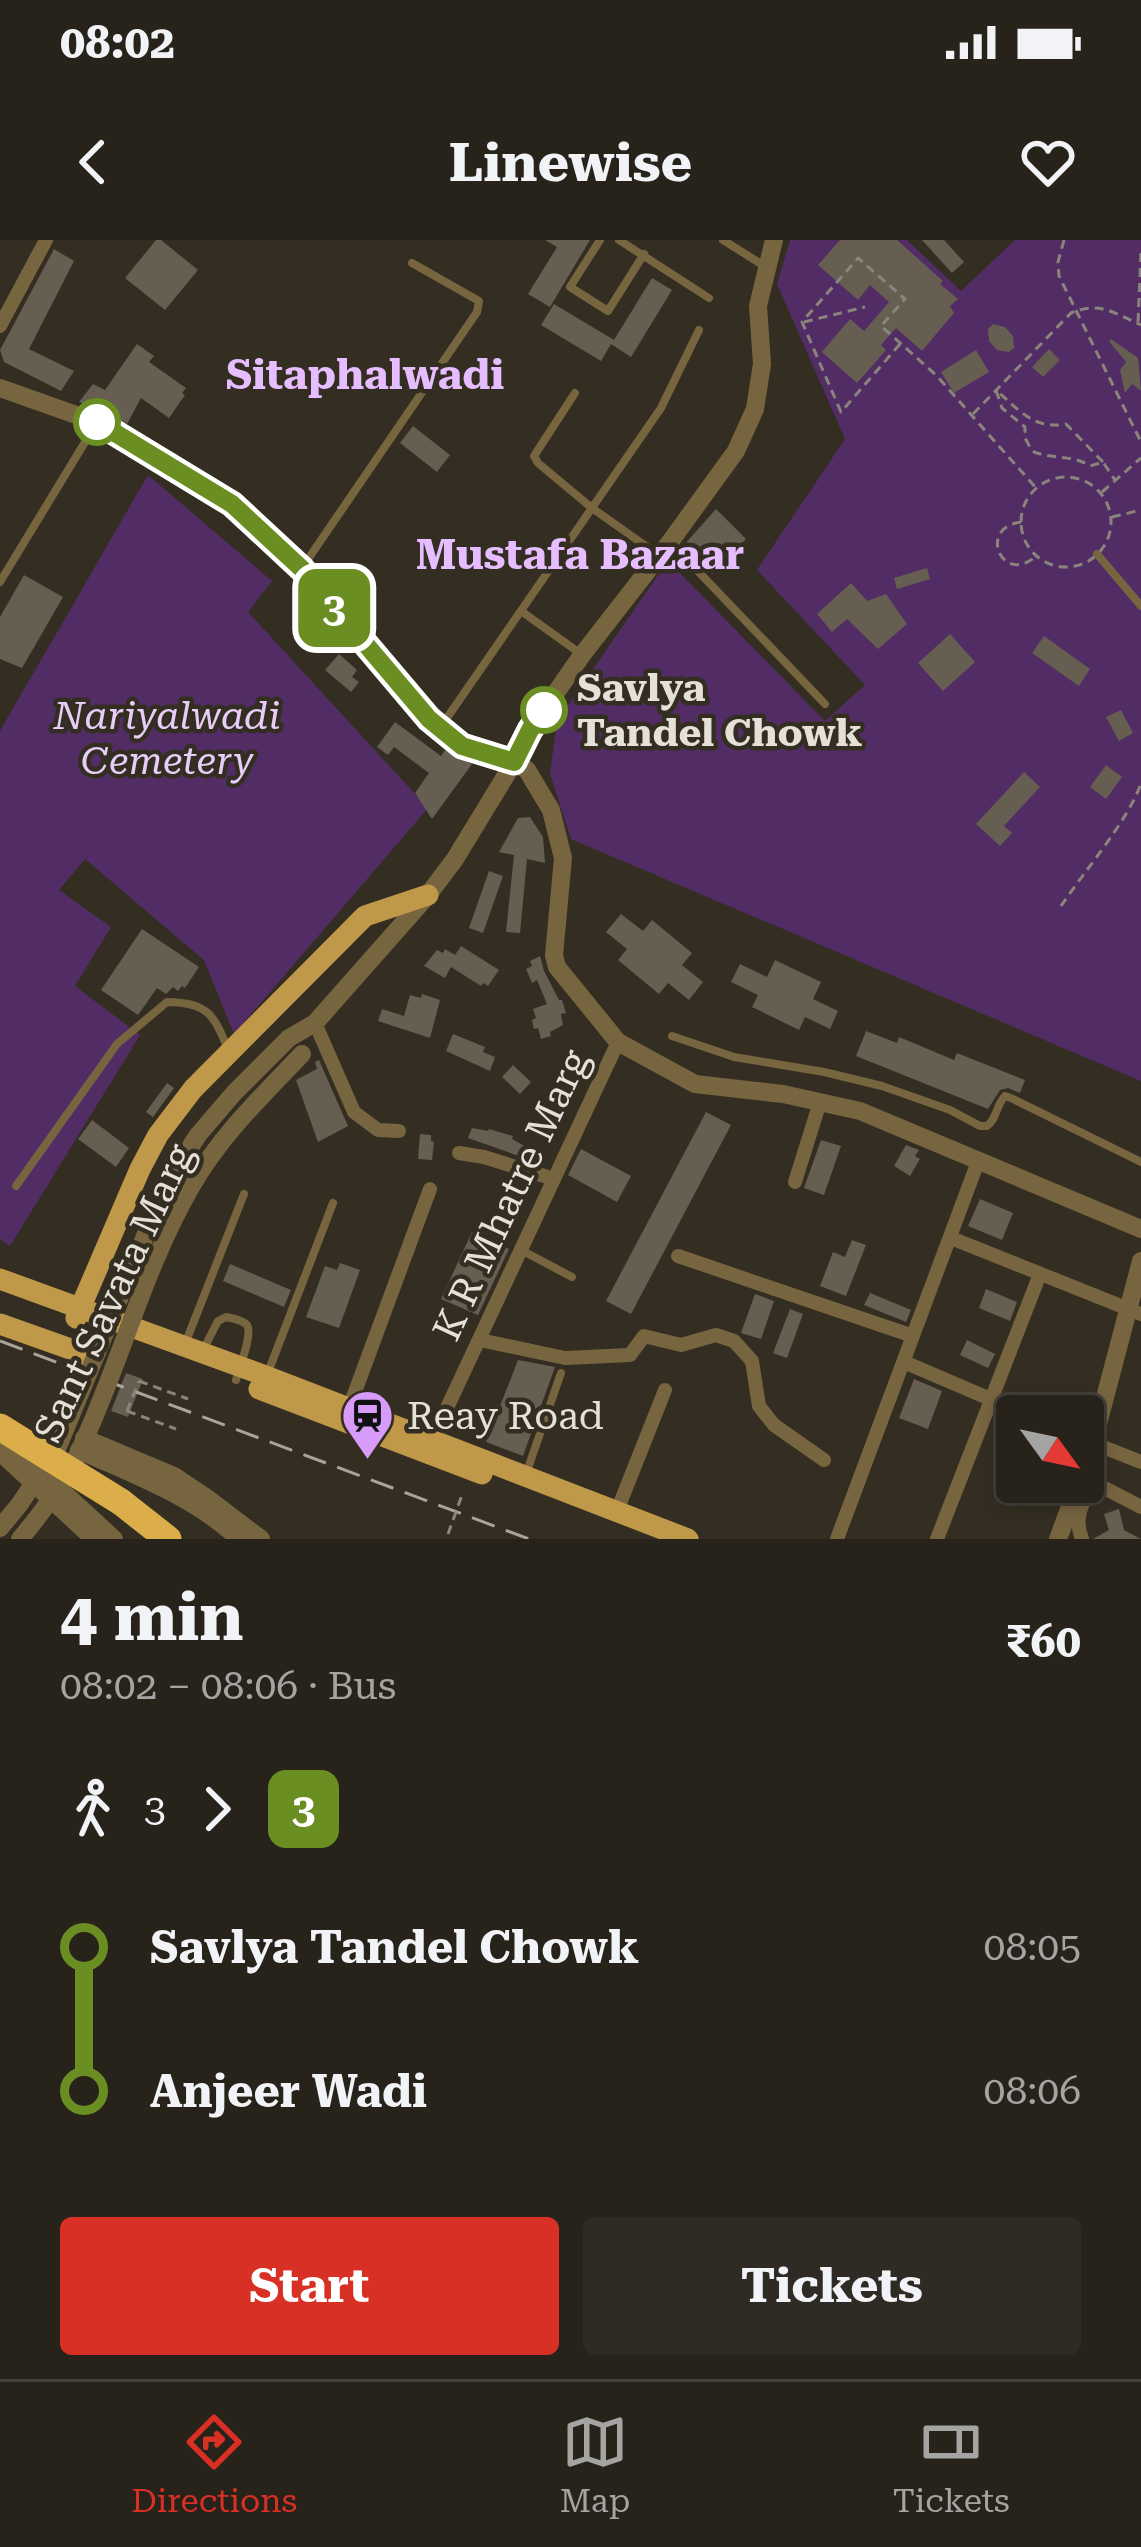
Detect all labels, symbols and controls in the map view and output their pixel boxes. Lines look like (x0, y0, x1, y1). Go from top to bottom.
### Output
text: 08:02 (60, 16, 175, 69)
icon: back (60, 129, 126, 195)
icon: heart (1015, 129, 1081, 195)
text: Linewise (449, 131, 692, 194)
district label: Sitaphalwadi (226, 350, 504, 399)
unlabelled marker (75, 400, 119, 444)
district label: Mustafa Bazaar (416, 530, 744, 579)
line badge: 3 (295, 569, 373, 647)
text: 3 (322, 583, 346, 632)
place label: Savlya Tandel Chowk (577, 665, 863, 756)
marker: Savlya Tandel Chowk (522, 688, 566, 732)
park label: Nariyalwadi Cemetery (53, 693, 280, 784)
street label: K R Mhatre Marg (424, 1042, 598, 1348)
street label: Sant Savata Marg (25, 1137, 203, 1449)
station icon: Reay Road (340, 1388, 396, 1462)
place label: Reay Road (407, 1393, 604, 1439)
north arrow (996, 1395, 1104, 1503)
map controls (996, 1395, 1104, 1503)
text: 4 min (60, 1579, 243, 1656)
text: ₹60 (1005, 1615, 1081, 1668)
text: 08:02 – 08:06 · Bus (60, 1663, 396, 1709)
icon: walk (60, 1776, 126, 1842)
icon: forward (184, 1776, 250, 1842)
text: 3 (292, 1784, 315, 1833)
text: 3 (144, 1786, 166, 1832)
text: Savlya Tandel Chowk (150, 1921, 639, 1974)
text: 08:05 (984, 1924, 1081, 1970)
text: Anjeer Wadi (150, 2065, 427, 2118)
text: 08:06 (984, 2068, 1081, 2114)
button: Start (60, 2217, 559, 2355)
button: Tickets (583, 2217, 1081, 2355)
tab: Directions (131, 2409, 297, 2520)
tab: Map (560, 2409, 630, 2520)
tab: Tickets (893, 2409, 1010, 2520)

